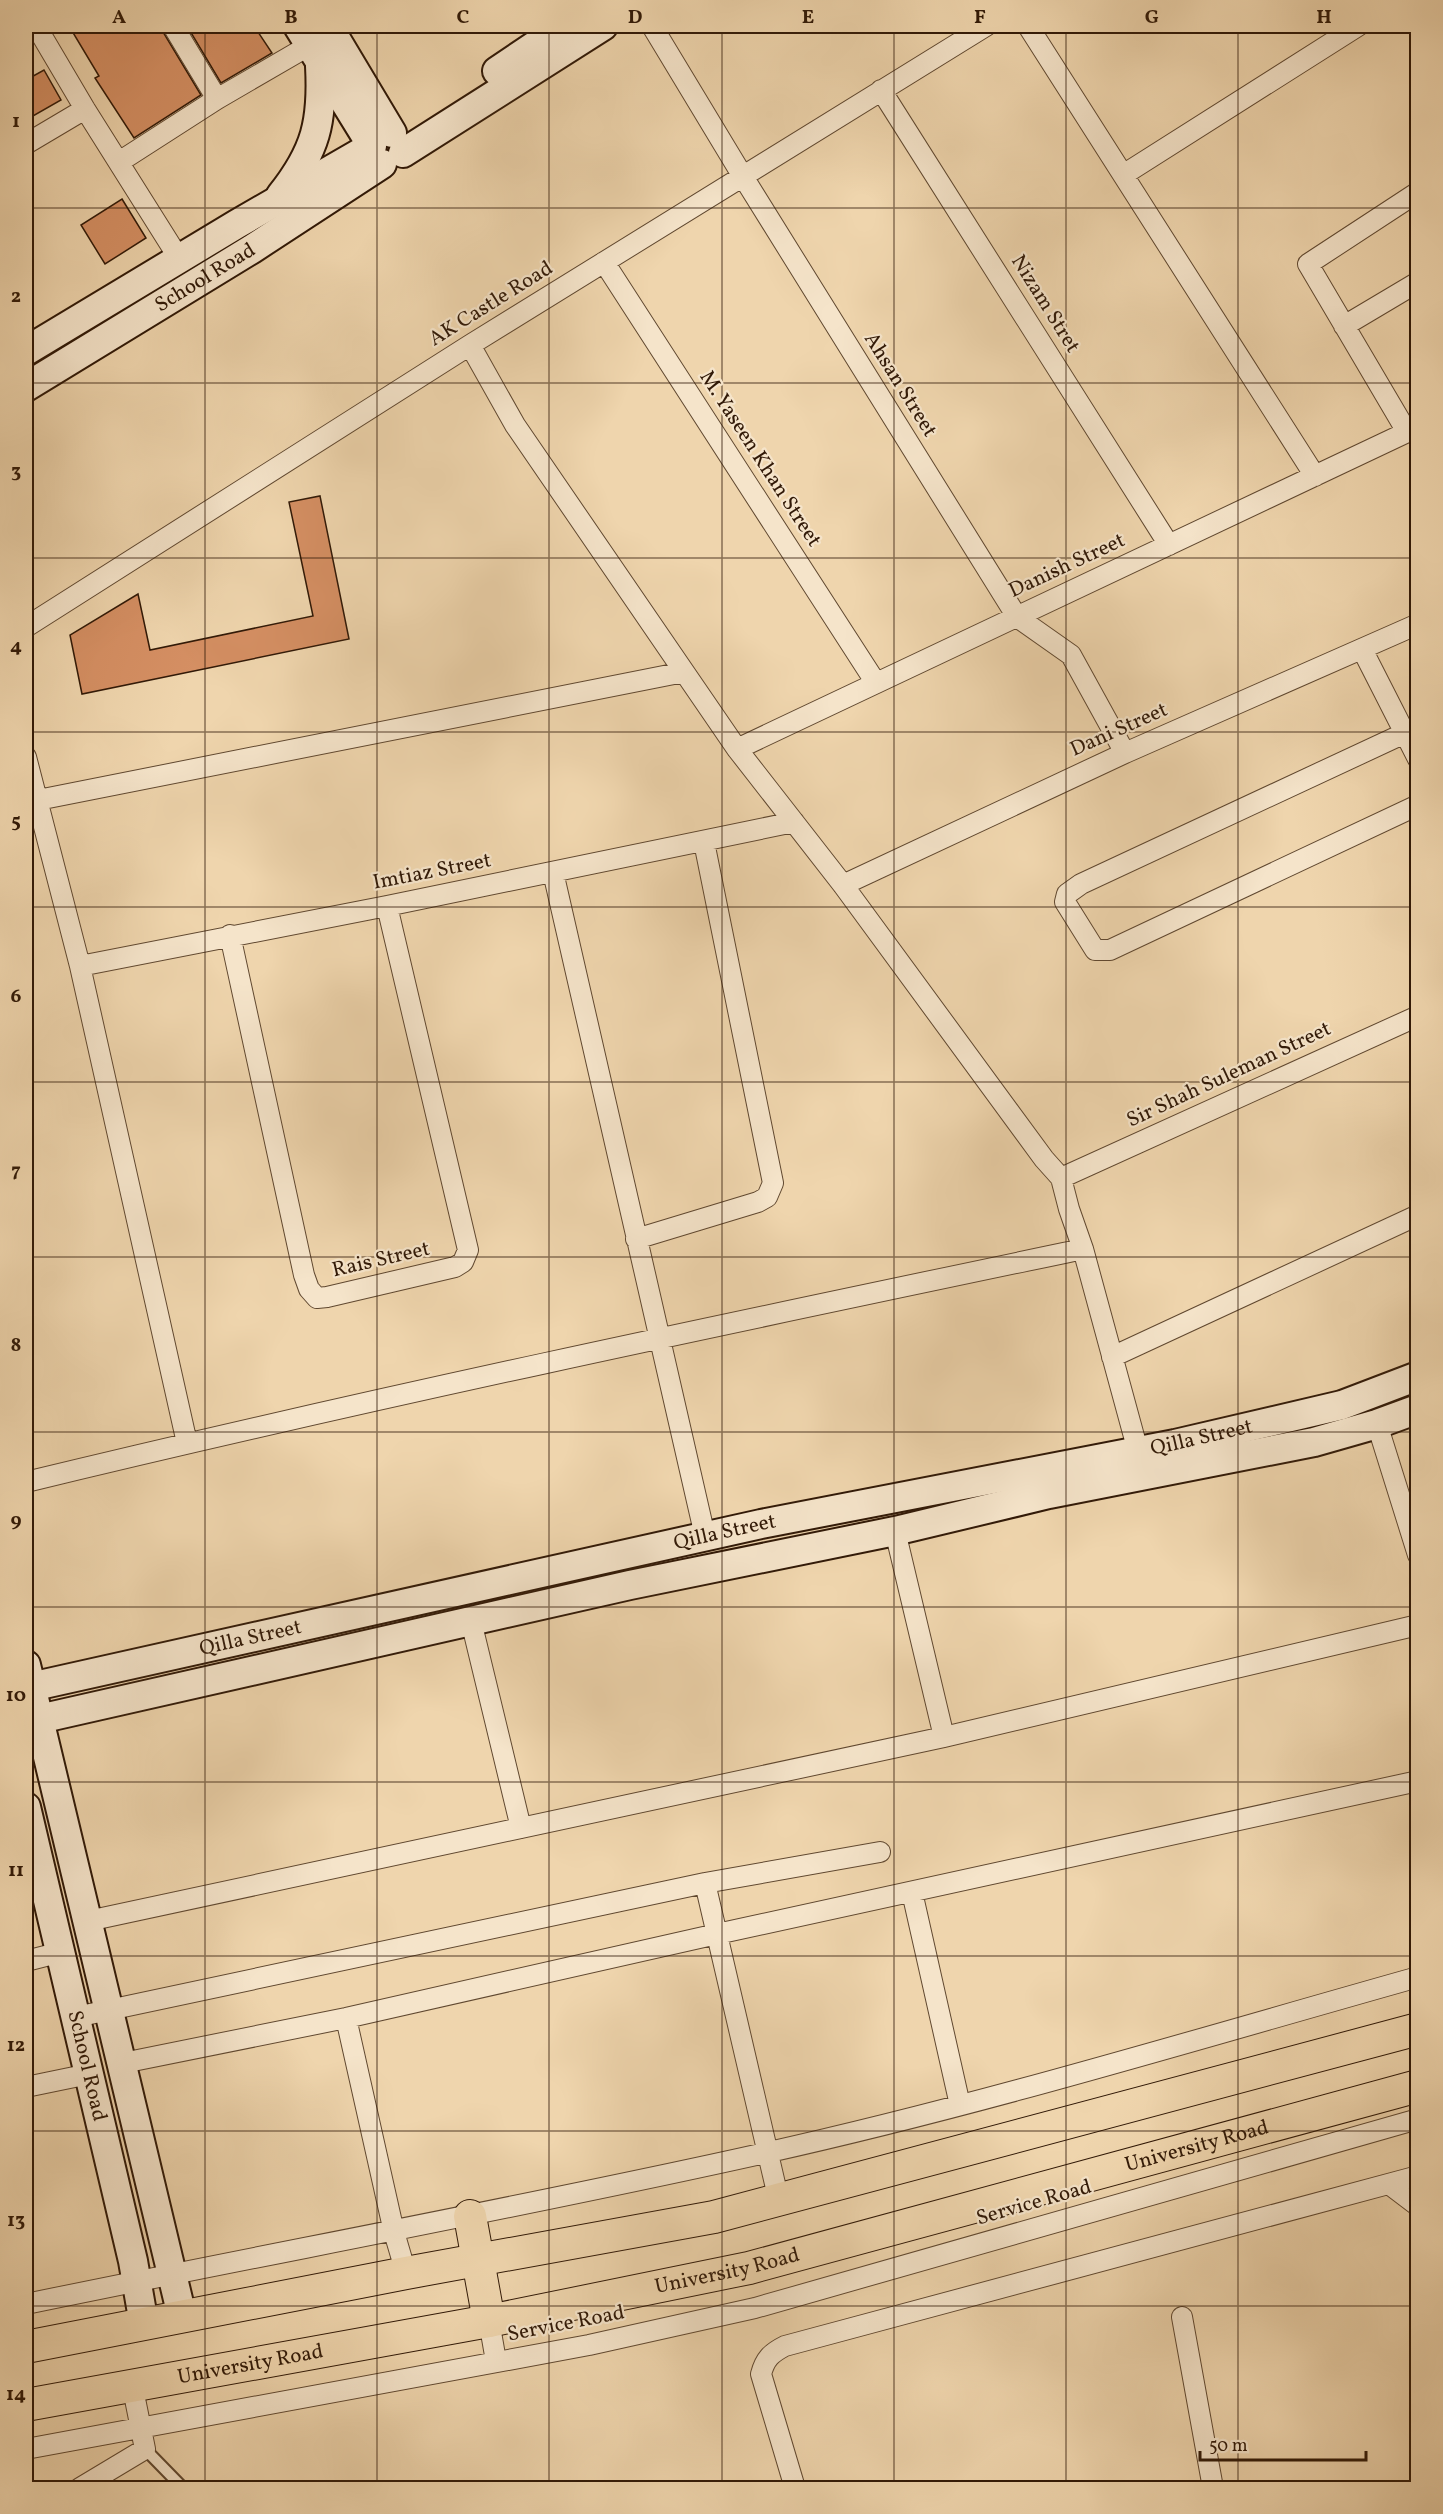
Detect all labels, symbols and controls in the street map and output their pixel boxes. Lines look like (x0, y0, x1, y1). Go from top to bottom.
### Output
text: A (112, 4, 126, 32)
text: B (284, 4, 298, 32)
text: C (457, 4, 470, 32)
text: D (628, 4, 642, 32)
text: E (802, 4, 814, 32)
text: F (974, 4, 986, 32)
text: G (1145, 4, 1159, 32)
text: H (1316, 4, 1332, 32)
text: 1 (12, 108, 20, 136)
street label: School Road (149, 236, 261, 319)
street label: Nizam Stret (1003, 249, 1087, 359)
street label: AK Castle Road (423, 254, 559, 354)
text: 2 (11, 283, 21, 311)
street label: Ahsan Street (856, 327, 944, 443)
street label: M. Yaseen Khan Street (692, 365, 828, 553)
text: 3 (11, 458, 21, 486)
street label: Danish Street (1004, 526, 1130, 606)
text: 4 (10, 633, 22, 661)
street label: Dani Street (1066, 696, 1172, 764)
text: 5 (11, 808, 21, 836)
street label: Imtiaz Street (370, 846, 494, 898)
text: 6 (11, 983, 22, 1011)
street label: Sir Shah Suleman Street (1122, 1015, 1336, 1135)
text: 7 (11, 1157, 21, 1185)
street label: Rais Street (329, 1235, 433, 1285)
text: 8 (11, 1332, 21, 1360)
street label: Qilla Street (1148, 1412, 1255, 1463)
text: 9 (10, 1507, 22, 1535)
street label: Qilla Street (671, 1507, 778, 1558)
street label: Qilla Street (197, 1612, 304, 1663)
text: 10 (6, 1682, 26, 1710)
text: 11 (8, 1857, 24, 1885)
street label: School Road (60, 2008, 114, 2124)
text: 12 (7, 2032, 25, 2060)
street label: University Road (1122, 2113, 1272, 2180)
street label: Service Road (973, 2173, 1095, 2233)
text: 13 (7, 2207, 25, 2235)
street label: University Road (652, 2240, 803, 2301)
street label: Service Road (505, 2298, 627, 2350)
street label: University Road (175, 2337, 326, 2392)
text: 14 (6, 2381, 26, 2409)
scale bar (1200, 2424, 1366, 2462)
text: 50 m (1209, 2434, 1248, 2459)

